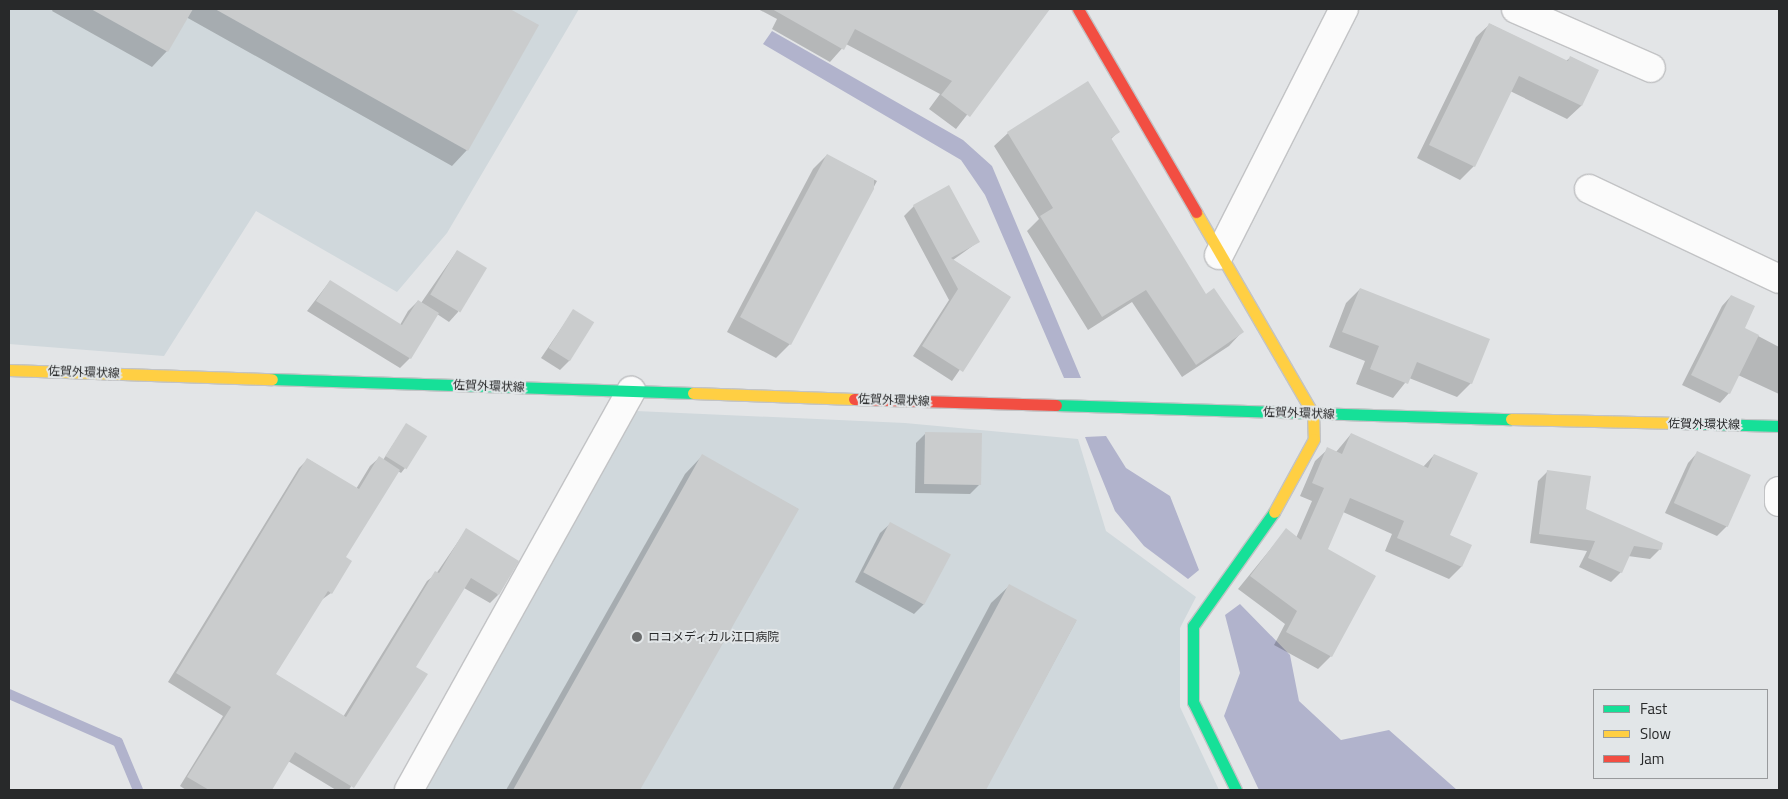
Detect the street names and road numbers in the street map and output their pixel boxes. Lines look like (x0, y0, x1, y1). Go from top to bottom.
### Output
street label: 佐賀外環状線 (48, 364, 120, 380)
street label: 佐賀外環状線 (453, 378, 525, 394)
street label: 佐賀外環状線 (858, 392, 930, 408)
street label: 佐賀外環状線 (1263, 405, 1335, 421)
street label: 佐賀外環状線 (1668, 416, 1740, 432)

